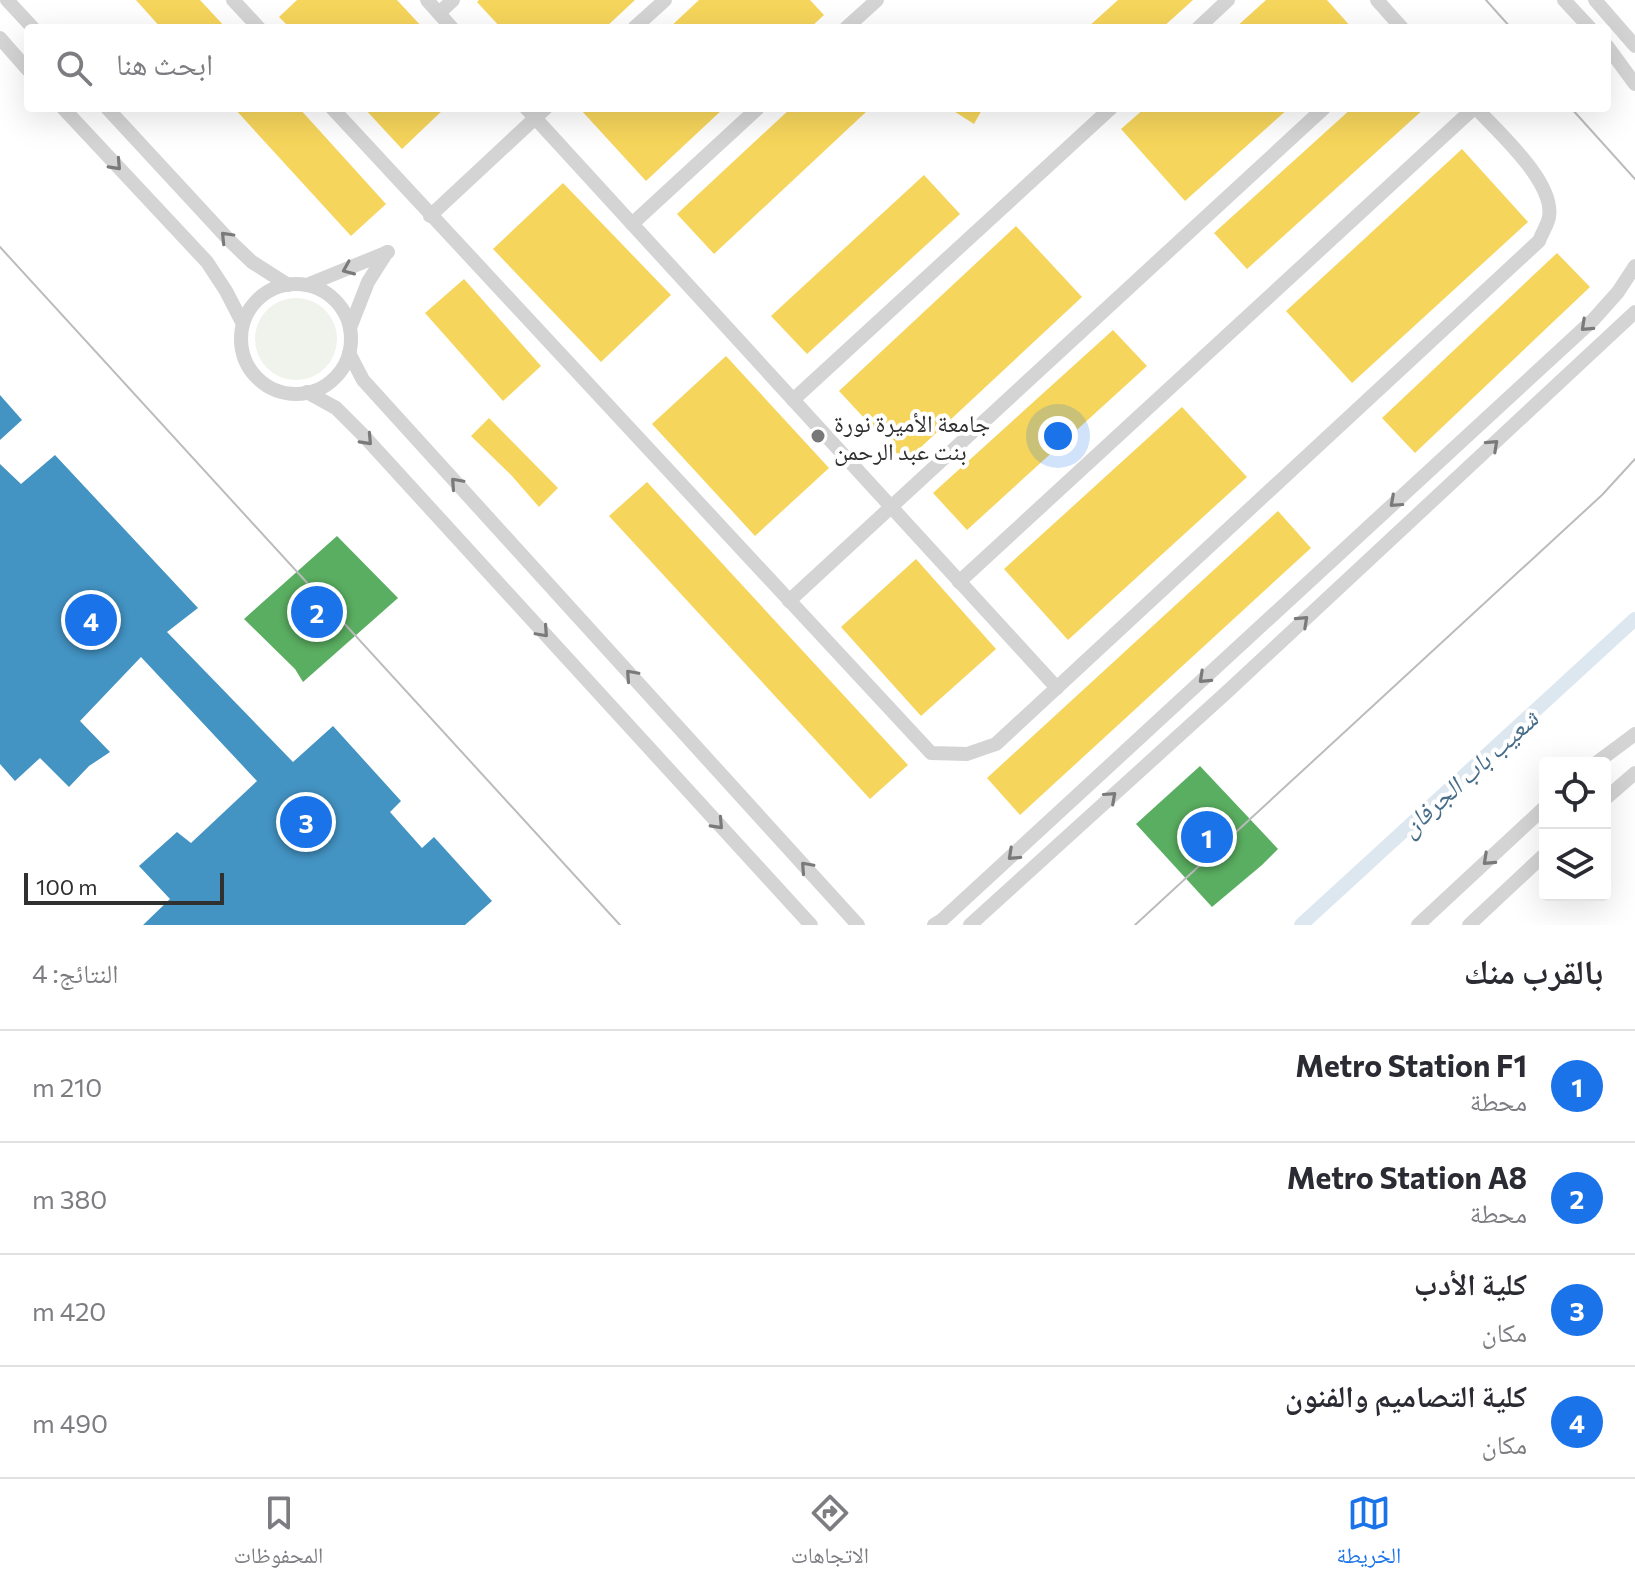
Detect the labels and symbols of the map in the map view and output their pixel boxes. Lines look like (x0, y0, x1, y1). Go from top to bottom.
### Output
one-way arrow (107, 156, 121, 170)
one-way arrow (221, 232, 236, 246)
one-way arrow (342, 260, 356, 276)
one-way arrow (1581, 316, 1595, 331)
place label: جامعة الأميرة نورة بنت عبد الرحمن (834, 408, 990, 466)
your location (1038, 416, 1078, 456)
marker: جامعة الأميرة نورة بنت عبد الرحمن (809, 427, 827, 445)
one-way arrow (358, 431, 372, 446)
one-way arrow (1484, 440, 1499, 454)
one-way arrow (451, 477, 466, 492)
one-way arrow (1389, 492, 1404, 506)
pin: 2 (291, 582, 343, 642)
pin: 4 (65, 590, 117, 650)
one-way arrow (1293, 617, 1308, 631)
one-way arrow (533, 623, 547, 638)
one-way arrow (1198, 669, 1213, 683)
one-way arrow (626, 670, 640, 684)
water label: شعيب باب الجرفان (1393, 702, 1545, 843)
pin: 3 (280, 792, 332, 852)
one-way arrow (1101, 792, 1116, 806)
pin: 1 (1181, 807, 1233, 867)
one-way arrow (709, 815, 724, 829)
one-way arrow (1008, 845, 1022, 860)
one-way arrow (1482, 851, 1497, 865)
one-way arrow (801, 862, 815, 877)
scale bar (24, 869, 224, 905)

